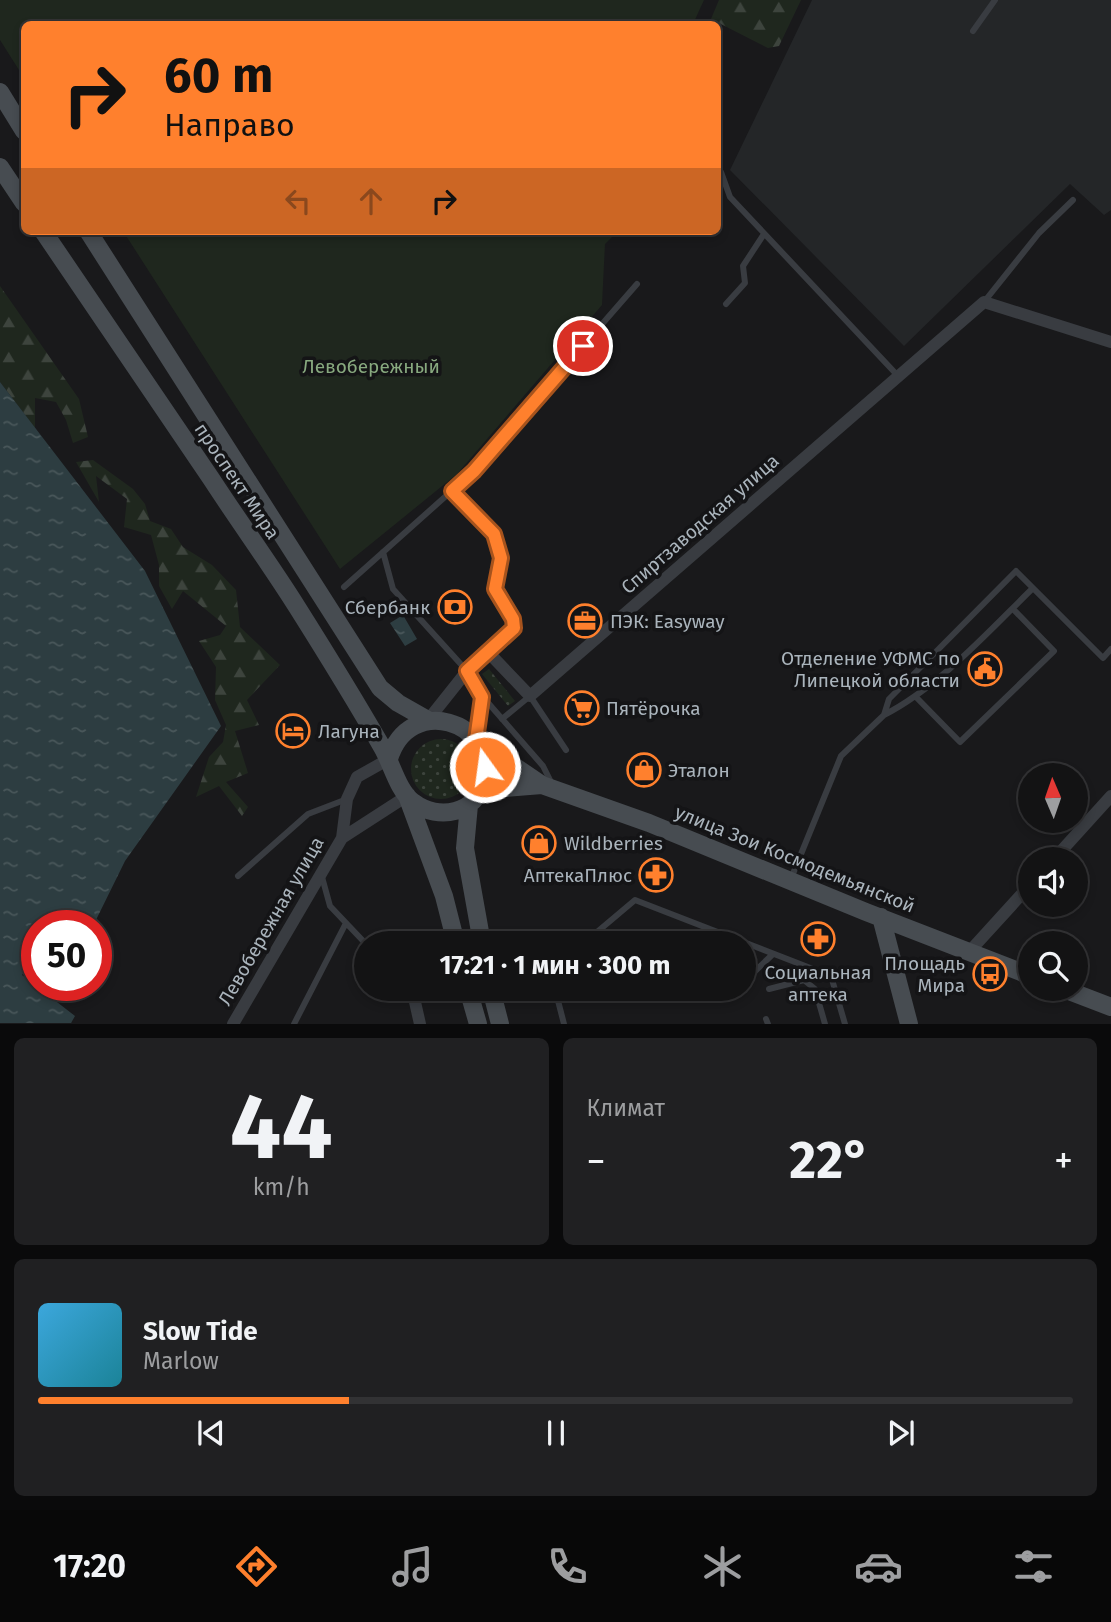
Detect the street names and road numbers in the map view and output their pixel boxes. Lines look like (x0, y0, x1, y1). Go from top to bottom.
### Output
street label: проспект Мира (190, 418, 284, 544)
street label: Спиртзаводская улица (616, 449, 784, 599)
street label: улица Зои Космодемьянской (672, 800, 918, 918)
street label: Левобережная улица (213, 832, 329, 1010)

